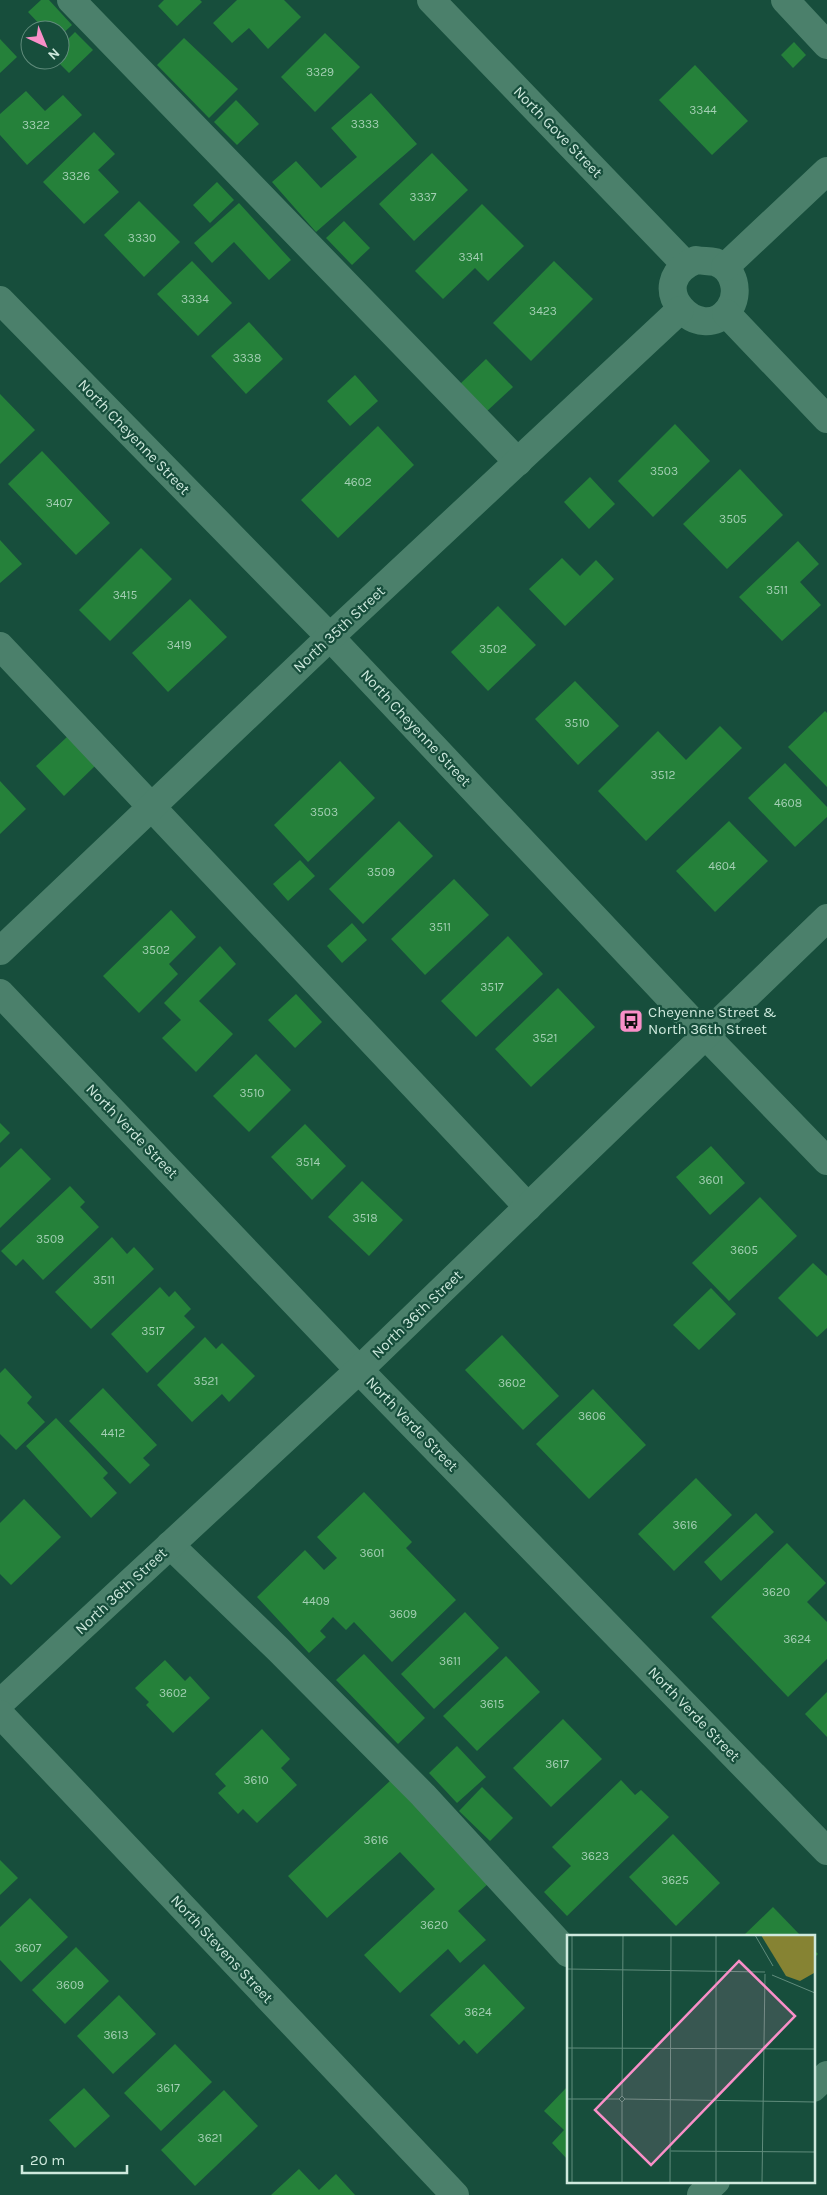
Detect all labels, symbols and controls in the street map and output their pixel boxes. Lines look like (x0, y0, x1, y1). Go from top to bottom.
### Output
north arrow (20, 20, 70, 70)
text: N (44, 44, 63, 64)
house number: 3329 (306, 65, 334, 79)
street label: North Gove Street (510, 83, 606, 182)
house number: 3344 (689, 103, 717, 117)
house number: 3333 (351, 117, 379, 131)
house number: 3322 (22, 118, 50, 132)
house number: 3326 (62, 169, 90, 183)
house number: 3337 (410, 190, 437, 204)
house number: 3330 (128, 231, 156, 245)
house number: 3341 (459, 250, 483, 264)
house number: 3334 (181, 292, 209, 306)
house number: 3423 (529, 304, 557, 318)
house number: 3338 (233, 351, 261, 365)
street label: North Cheyenne Street (74, 376, 194, 499)
house number: 3503 (650, 464, 678, 478)
house number: 4602 (344, 475, 372, 489)
house number: 3407 (46, 496, 73, 510)
house number: 3505 (719, 512, 747, 526)
street label: North 35th Street (289, 582, 389, 676)
house number: 3511 (766, 583, 788, 597)
house number: 3415 (113, 588, 137, 602)
house number: 3419 (167, 638, 191, 652)
house number: 3502 (479, 642, 507, 656)
street label: North Cheyenne Street (357, 666, 475, 790)
house number: 3510 (565, 716, 589, 730)
house number: 3512 (651, 768, 675, 782)
house number: 4608 (774, 796, 802, 810)
house number: 3503 (310, 805, 338, 819)
house number: 4604 (708, 859, 736, 873)
house number: 3509 (367, 865, 395, 879)
house number: 3511 (429, 920, 451, 934)
house number: 3502 (142, 943, 170, 957)
house number: 3517 (480, 980, 504, 994)
place label: Cheyenne Street & North 36th Street (648, 1003, 777, 1038)
bus stop icon: Cheyenne Street & North 36th Street (618, 1008, 644, 1034)
house number: 3521 (533, 1031, 557, 1045)
street label: North Verde Street (82, 1080, 182, 1182)
house number: 3510 (240, 1086, 264, 1100)
house number: 3514 (296, 1155, 321, 1169)
house number: 3601 (698, 1173, 724, 1187)
house number: 3518 (352, 1211, 378, 1225)
house number: 3509 (36, 1232, 64, 1246)
house number: 3605 (730, 1243, 758, 1257)
street label: North 36th Street (368, 1266, 466, 1362)
house number: 3511 (93, 1273, 115, 1287)
house number: 3517 (141, 1324, 165, 1338)
street label: North Verde Street (362, 1373, 462, 1475)
house number: 3521 (194, 1374, 218, 1388)
house number: 3602 (498, 1376, 526, 1390)
house number: 3606 (578, 1409, 606, 1423)
house number: 4412 (101, 1426, 125, 1440)
house number: 3616 (673, 1518, 698, 1532)
street label: North 36th Street (71, 1544, 171, 1638)
house number: 3601 (359, 1546, 385, 1560)
house number: 3620 (762, 1585, 790, 1599)
house number: 4409 (302, 1594, 330, 1608)
house number: 3609 (389, 1607, 417, 1621)
house number: 3624 (783, 1632, 811, 1646)
house number: 3611 (439, 1654, 461, 1668)
street label: North Verde Street (644, 1663, 744, 1765)
house number: 3602 (159, 1686, 187, 1700)
house number: 3615 (480, 1697, 505, 1711)
house number: 3617 (545, 1757, 569, 1771)
house number: 3610 (243, 1773, 269, 1787)
house number: 3616 (364, 1833, 389, 1847)
house number: 3623 (581, 1849, 609, 1863)
house number: 3625 (661, 1873, 689, 1887)
street label: North Stevens Street (167, 1891, 277, 2007)
house number: 3620 (420, 1918, 448, 1932)
inset map (567, 1935, 814, 2182)
house number: 3607 (15, 1941, 42, 1955)
house number: 3609 (56, 1978, 84, 1992)
house number: 3624 (464, 2005, 492, 2019)
house number: 3613 (103, 2028, 129, 2042)
house number: 3617 (156, 2081, 180, 2095)
house number: 3621 (198, 2131, 222, 2145)
scale bar (22, 2142, 128, 2174)
text: 20 m (30, 2151, 65, 2169)

